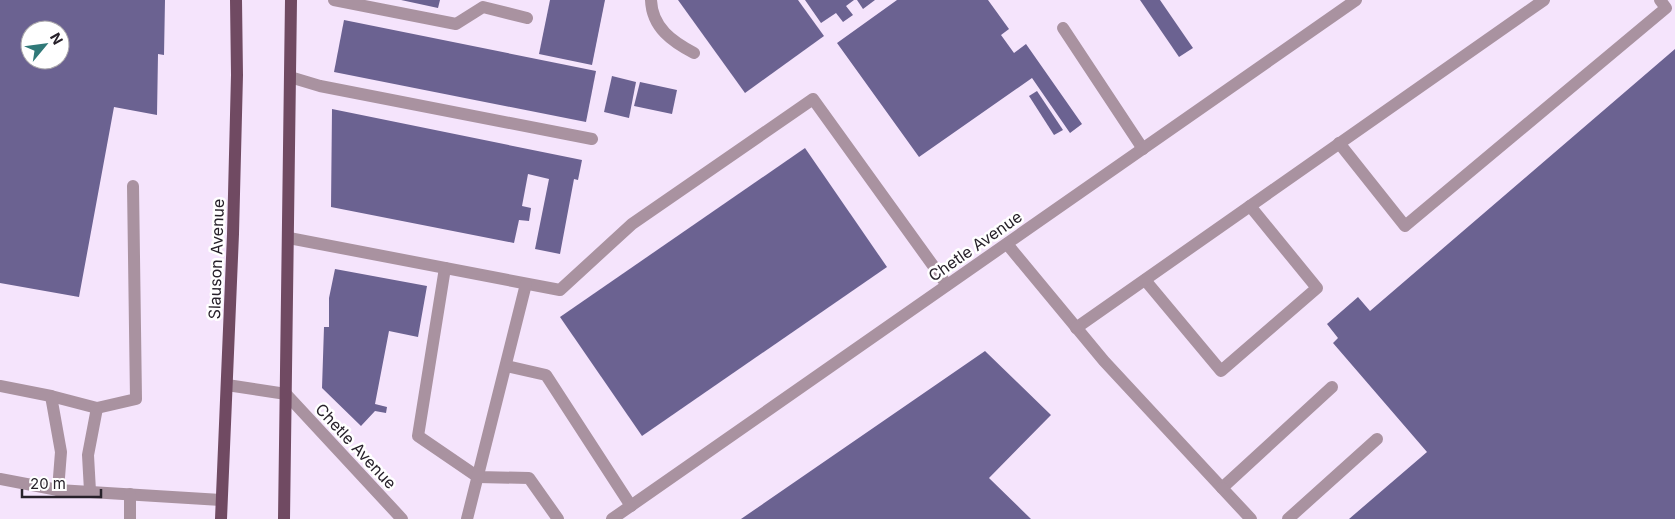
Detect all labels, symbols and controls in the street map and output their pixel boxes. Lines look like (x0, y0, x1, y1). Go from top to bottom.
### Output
north arrow (20, 20, 70, 70)
text: N (47, 30, 67, 47)
street label: Slauson Avenue (204, 198, 228, 320)
street label: Chetle Avenue (924, 206, 1026, 286)
street label: Chetle Avenue (311, 399, 401, 493)
scale bar (22, 466, 101, 498)
text: 20 m (30, 474, 66, 493)

